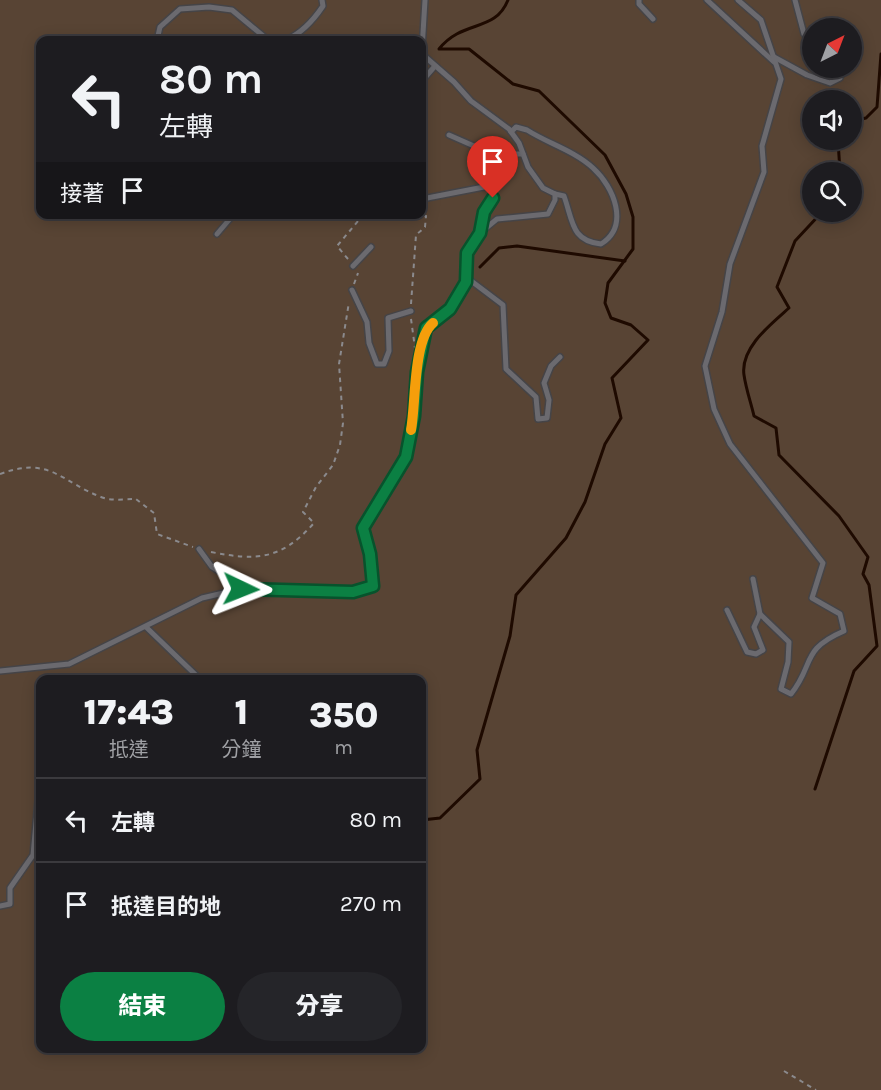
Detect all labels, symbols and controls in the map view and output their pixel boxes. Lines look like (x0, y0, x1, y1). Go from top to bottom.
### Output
north arrow (802, 18, 862, 78)
map controls (802, 18, 862, 222)
text: 80 m (159, 54, 263, 104)
icon: left (60, 60, 138, 138)
button: sound (802, 90, 862, 150)
text: 左轉 (159, 111, 213, 143)
pin (467, 136, 518, 198)
icon: arrive (476, 145, 509, 178)
button: search (802, 162, 862, 222)
icon: arrive (116, 174, 149, 207)
text: 接著 (60, 181, 104, 207)
position arrow (209, 557, 273, 621)
text: 17:43 (84, 691, 174, 733)
text: 1 (235, 691, 248, 733)
text: 350 (309, 694, 378, 736)
text: m (334, 736, 353, 759)
text: 抵達 (109, 738, 149, 761)
text: 分鐘 (221, 738, 261, 761)
icon: left (60, 804, 93, 837)
text: 80 m (350, 807, 402, 833)
text: 左轉 (111, 810, 155, 836)
icon: arrive (60, 888, 93, 921)
text: 270 m (340, 891, 402, 917)
text: 抵達目的地 (111, 894, 221, 920)
button: 結束 (60, 972, 225, 1041)
button: 分享 (237, 972, 402, 1041)

